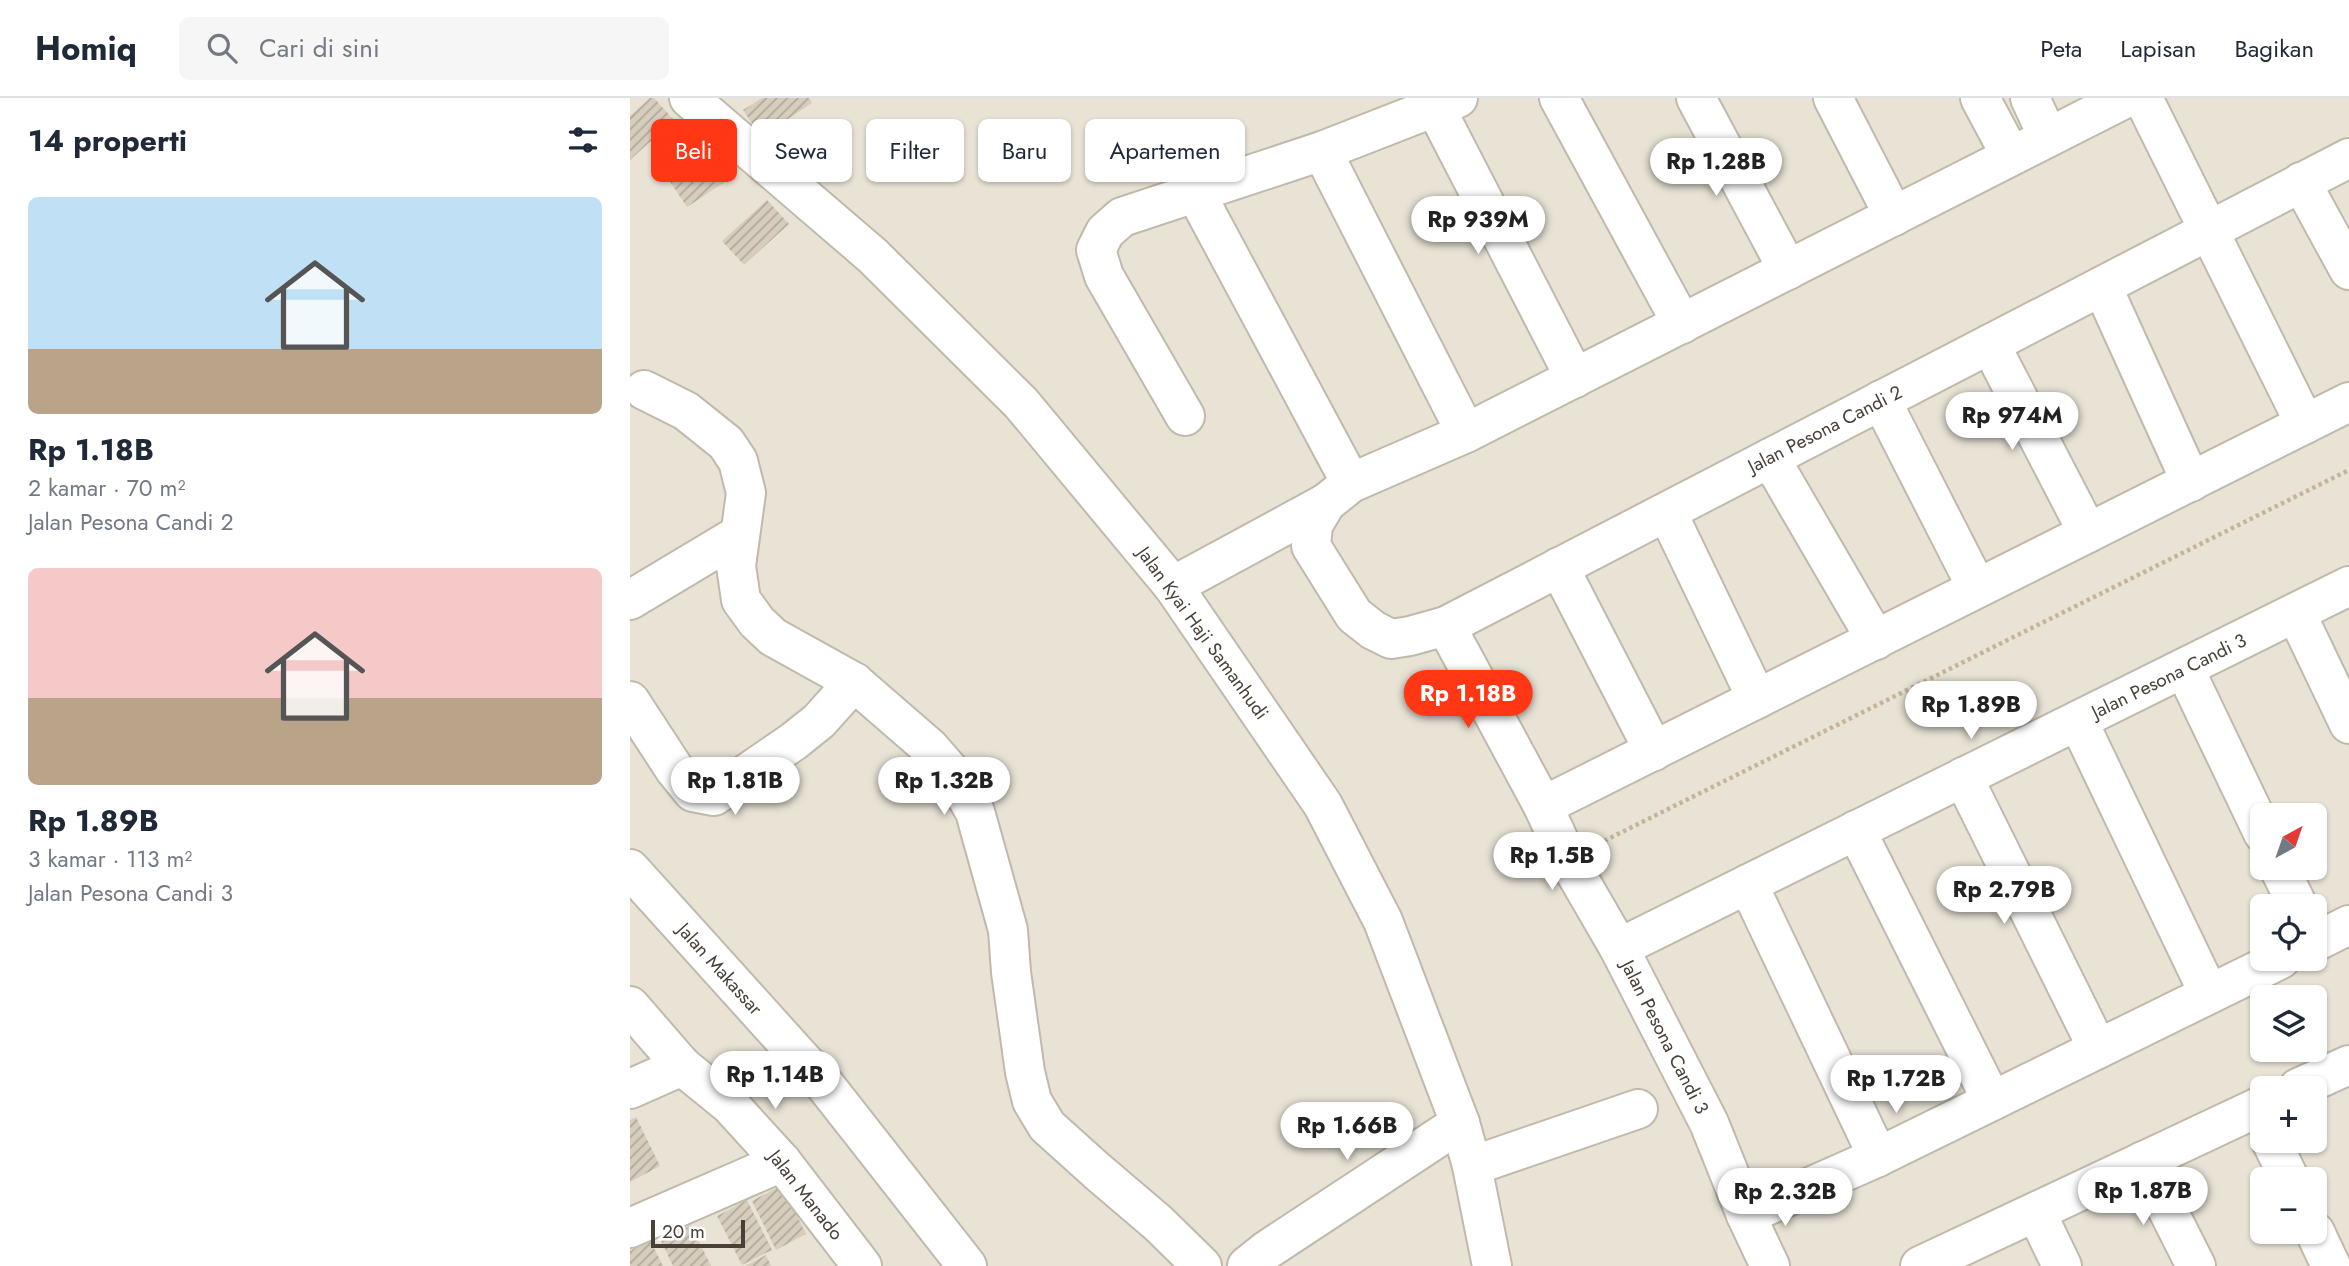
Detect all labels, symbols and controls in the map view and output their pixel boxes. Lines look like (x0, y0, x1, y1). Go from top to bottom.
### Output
search box (179, 17, 669, 80)
text: Homiq (35, 25, 137, 72)
icon: search (203, 29, 241, 67)
text: Cari di sini (259, 29, 380, 67)
text: Peta (2040, 31, 2082, 66)
text: Lapisan (2120, 31, 2196, 66)
text: Bagikan (2234, 31, 2314, 66)
text: 14 properti (28, 119, 187, 162)
chip: Beli (651, 119, 737, 182)
chip: Sewa (751, 119, 852, 182)
chip: Filter (866, 119, 964, 182)
chip: Baru (978, 119, 1071, 182)
chip: Apartemen (1085, 119, 1245, 182)
icon: filters (564, 121, 602, 159)
pin: Rp 1.28B (1644, 139, 1788, 198)
text: Rp 1.28B (1666, 144, 1766, 178)
pin: Rp 939M (1413, 197, 1543, 256)
text: Rp 939M (1427, 202, 1529, 236)
icon: home (252, 242, 378, 368)
street label: Jalan Pesona Candi 2 (1741, 378, 1907, 481)
pin: Rp 974M (1947, 392, 2077, 452)
text: Rp 974M (1961, 398, 2063, 432)
text: Rp 1.18B (28, 428, 154, 471)
text: 2 kamar · 70 m² (28, 471, 185, 505)
text: Jalan Pesona Candi 2 (28, 505, 234, 539)
street label: Jalan Kyai Haji Samanhudi (1129, 538, 1275, 725)
icon: home (252, 613, 378, 739)
street label: Jalan Pesona Candi 3 (2084, 627, 2251, 727)
pin: Rp 1.18B (1396, 670, 1540, 730)
text: Rp 1.18B (1420, 676, 1516, 710)
pin: Rp 1.89B (1899, 682, 2043, 741)
text: Rp 1.89B (1921, 687, 2021, 721)
pin: Rp 1.81B (663, 758, 807, 817)
pin: Rp 1.32B (872, 758, 1016, 817)
text: Rp 1.81B (687, 763, 783, 797)
text: Rp 1.32B (894, 763, 994, 797)
text: Rp 1.89B (28, 799, 159, 842)
north arrow (2250, 803, 2328, 880)
map controls (2250, 803, 2327, 1244)
pin: Rp 1.5B (1487, 832, 1617, 892)
text: Rp 1.5B (1509, 838, 1595, 872)
text: 3 kamar · 113 m² (28, 842, 192, 876)
pin: Rp 2.79B (1932, 866, 2076, 926)
text: Rp 2.79B (1953, 872, 2056, 906)
text: Jalan Pesona Candi 3 (28, 876, 233, 910)
button: locate (2250, 894, 2327, 971)
street label: Jalan Makassar (669, 915, 769, 1021)
street label: Jalan Pesona Candi 3 (1613, 953, 1715, 1119)
button: layers (2250, 985, 2327, 1062)
pin: Rp 1.14B (703, 1052, 847, 1111)
pin: Rp 1.72B (1824, 1056, 1968, 1115)
text: Rp 1.14B (726, 1057, 824, 1091)
text: Rp 1.72B (1846, 1061, 1946, 1095)
button: + (2250, 1076, 2327, 1153)
pin: Rp 1.66B (1275, 1102, 1419, 1162)
text: Rp 1.66B (1296, 1108, 1398, 1142)
street label: Jalan Manado (760, 1142, 850, 1246)
button: − (2250, 1167, 2327, 1244)
pin: Rp 2.32B (1713, 1168, 1857, 1228)
pin: Rp 1.87B (2071, 1168, 2215, 1227)
text: Rp 1.87B (2094, 1173, 2192, 1207)
text: Rp 2.32B (1733, 1174, 1837, 1208)
scale bar (651, 1217, 746, 1249)
text: 20 m (662, 1218, 705, 1245)

